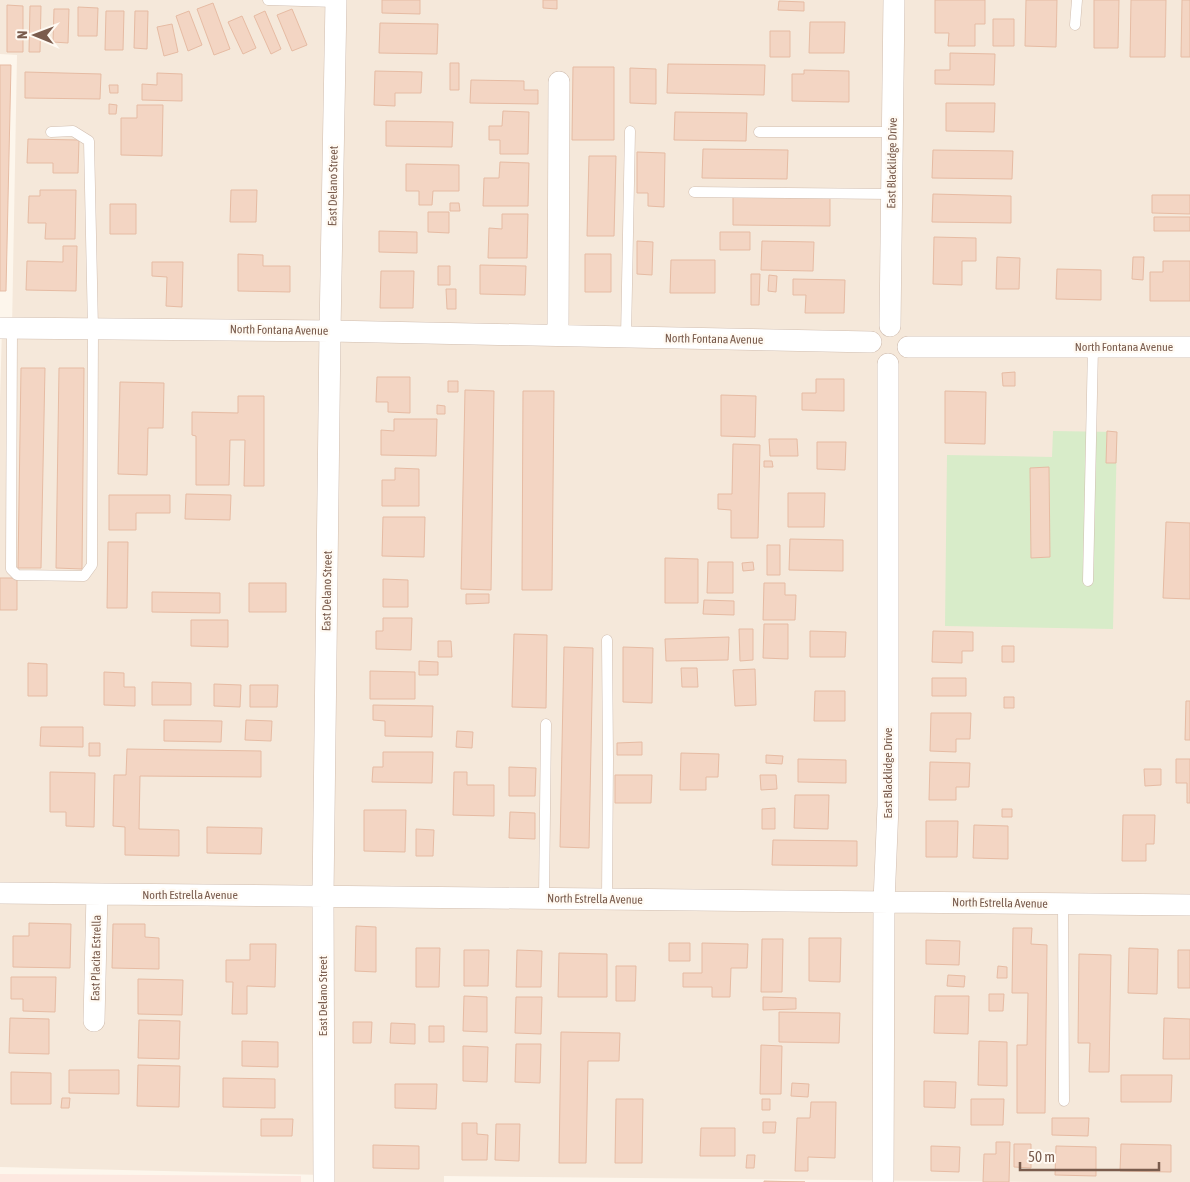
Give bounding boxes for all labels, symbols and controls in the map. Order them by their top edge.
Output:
north arrow [10,10,60,60]
text: N [14,31,30,39]
street label: East Blacklidge Drive [884,117,900,209]
street label: East Delano Street [325,145,341,226]
street label: North Fontana Avenue [230,322,328,338]
street label: North Fontana Avenue [665,331,763,347]
street label: North Fontana Avenue [1075,340,1173,354]
street label: East Delano Street [319,550,335,631]
street label: East Blacklidge Drive [881,727,895,819]
street label: North Estrella Avenue [142,888,238,902]
street label: North Estrella Avenue [547,891,643,907]
street label: North Estrella Avenue [952,895,1048,911]
street label: East Placita Estrella [88,915,104,1001]
street label: East Delano Street [316,955,330,1036]
scale bar [1020,1140,1159,1172]
text: 50 m [1028,1148,1055,1165]

